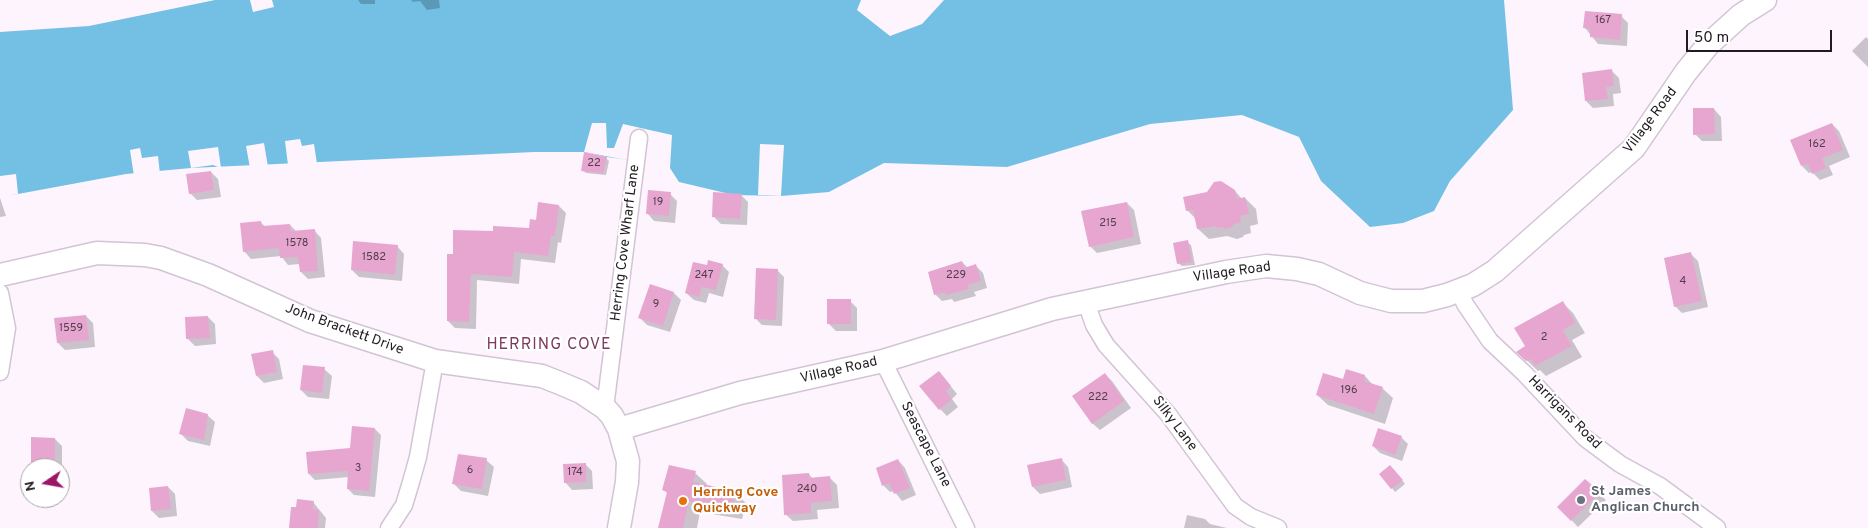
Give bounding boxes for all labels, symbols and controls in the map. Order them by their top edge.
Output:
house number: 167 [1595,14,1611,28]
scale bar [1688,20,1834,52]
text: 50 m [1694,29,1729,48]
street label: Village Road [1621,85,1681,157]
house number: 162 [1808,138,1826,152]
house number: 22 [587,157,601,171]
street label: Herring Cove Wharf Lane [608,164,644,322]
house number: 19 [653,196,663,210]
house number: 215 [1099,217,1117,231]
house number: 1578 [286,237,308,251]
house number: 1582 [362,251,386,265]
street label: Village Road [1192,259,1272,287]
house number: 247 [694,269,714,283]
house number: 229 [946,269,966,283]
house number: 4 [1680,275,1686,289]
house number: 9 [653,298,659,312]
street label: John Brackett Drive [282,301,406,359]
house number: 1559 [59,322,83,336]
house number: 2 [1541,331,1547,345]
district label: HERRING COVE [485,336,613,356]
street label: Village Road [799,354,879,388]
street label: Harrigans Road [1524,373,1604,453]
house number: 196 [1340,384,1358,398]
house number: 222 [1088,391,1108,405]
street label: Silky Lane [1148,393,1200,455]
street label: Seascape Lane [896,399,954,491]
north arrow [20,458,70,508]
house number: 3 [355,462,361,476]
house number: 6 [467,464,473,478]
house number: 174 [567,466,583,480]
text: N [21,479,40,493]
house number: 240 [797,483,817,497]
place label: St James Anglican Church [1591,484,1700,516]
place label: Herring Cove Quickway [693,485,778,518]
marker: St James Anglican Church [1575,494,1587,506]
marker: Herring Cove Quickway [677,495,689,507]

